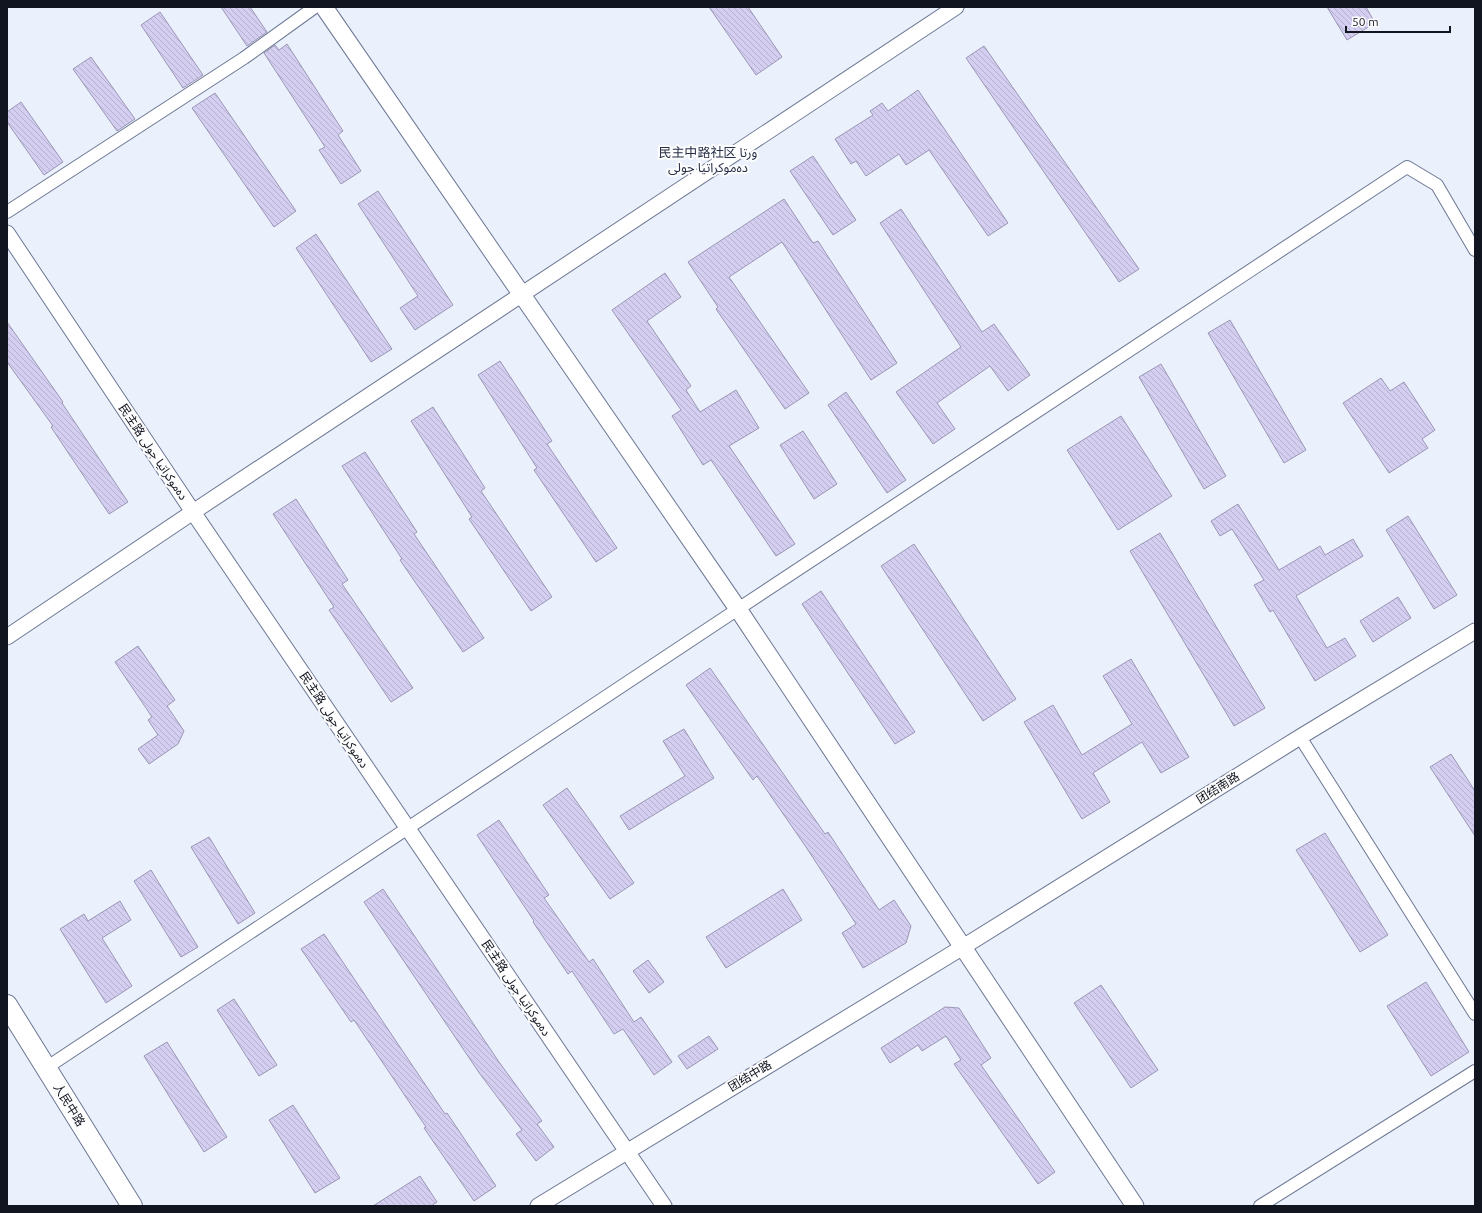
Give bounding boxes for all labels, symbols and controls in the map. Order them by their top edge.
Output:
scale bar [1346,8,1450,34]
text: 50 m [1352,15,1379,28]
district label: 民主中路社区 ورتا دەموكراتيا جولى [659,145,758,176]
street label: 民主路 دەموكراتيا جولى [116,401,190,503]
street label: 民主路 دەموكراتيا جولى [297,669,371,771]
street label: 团结南路 [1194,769,1242,806]
street label: 民主路 دەموكراتيا جولى [479,937,553,1039]
street label: 团结中路 [726,1058,774,1094]
street label: 人民中路 [51,1081,88,1129]

